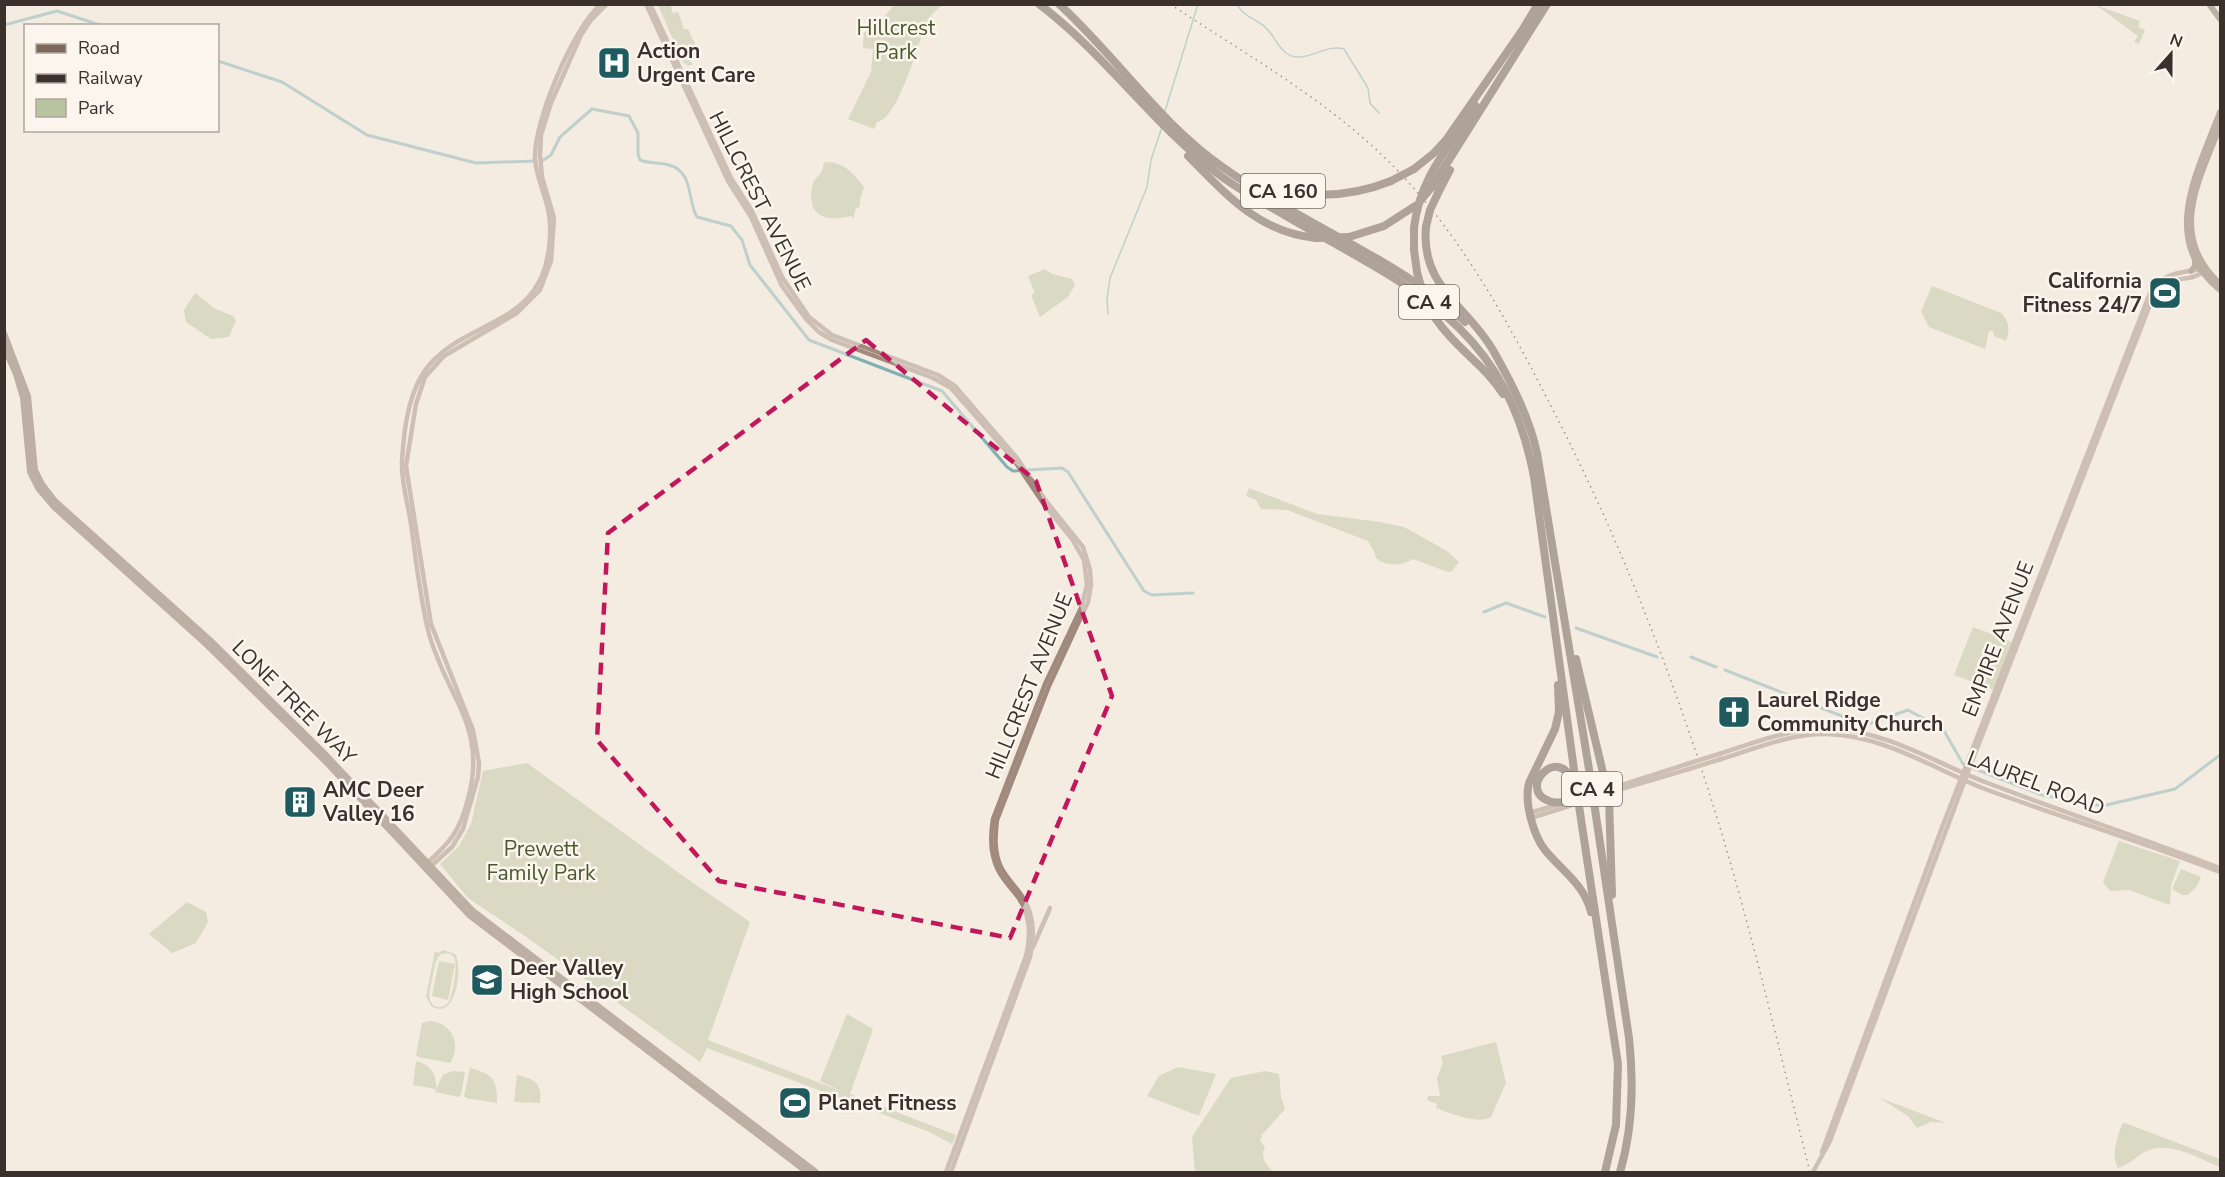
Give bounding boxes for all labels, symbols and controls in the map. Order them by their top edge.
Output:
park label: Hillcrest Park [857,14,936,66]
legend [24,24,219,132]
north arrow [2141,24,2201,84]
text: N [2166,29,2186,53]
text: Road [78,36,120,60]
place label: Action Urgent Care [637,37,755,89]
hospital icon: Action Urgent Care [596,45,632,81]
text: Railway [78,66,143,90]
text: Park [78,96,115,120]
street label: HILLCREST AVENUE [703,106,817,296]
road number: CA 160 [1241,174,1325,208]
place label: California Fitness 24/7 [2023,267,2142,319]
sports icon: California Fitness 24/7 [2147,275,2183,311]
road number: CA 4 [1399,285,1459,319]
street label: EMPIRE AVENUE [1955,557,2041,721]
street label: HILLCREST AVENUE [979,589,1079,783]
street label: LONE TREE WAY [226,634,363,771]
place label: Laurel Ridge Community Church [1757,686,1943,738]
church icon: Laurel Ridge Community Church [1716,694,1752,730]
street label: LAUREL ROAD [1963,744,2109,822]
road number: CA 4 [1562,772,1622,806]
place label: AMC Deer Valley 16 [322,776,425,828]
building icon: AMC Deer Valley 16 [282,784,318,820]
park label: Prewett Family Park [486,835,596,887]
place label: Deer Valley High School [510,954,629,1006]
school or university icon: Deer Valley High School [469,962,505,998]
sports icon: Planet Fitness [777,1085,813,1121]
place label: Planet Fitness [818,1089,957,1117]

